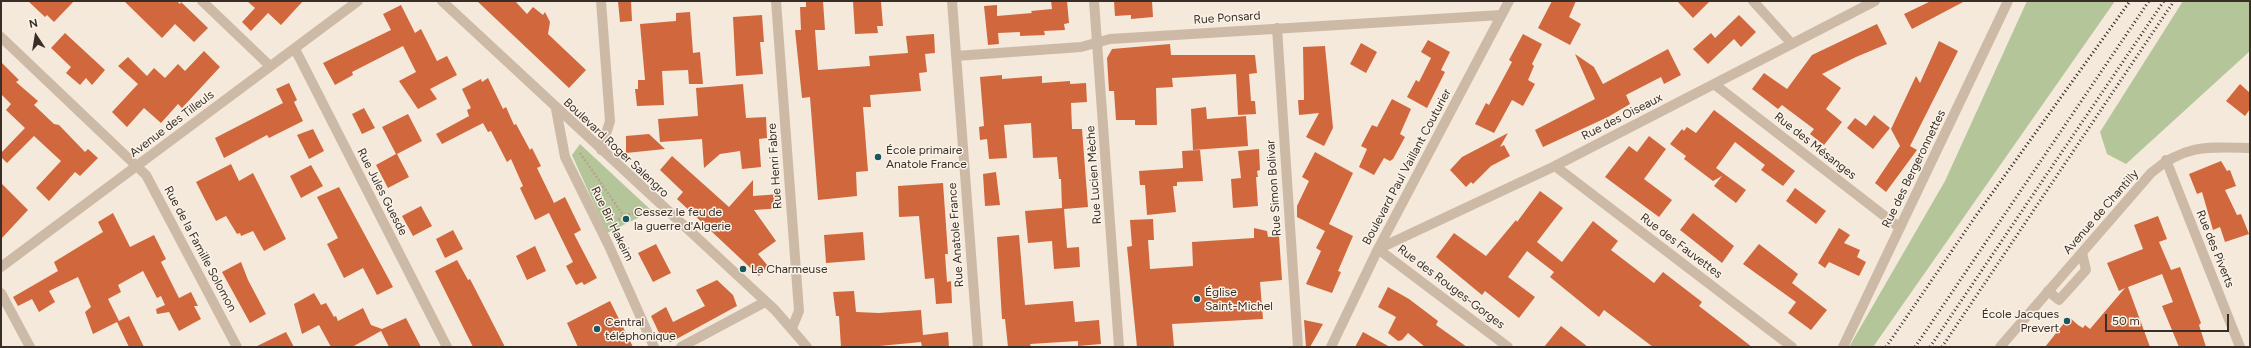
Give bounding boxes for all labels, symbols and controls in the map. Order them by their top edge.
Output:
street label: Rue Ponsard [1193,8,1261,28]
north arrow [16,16,56,56]
text: N [28,17,39,31]
street label: Boulevard Paul Vaillant Couturier [1360,86,1454,248]
street label: Avenue des Tilleuls [127,88,217,160]
street label: Rue des Oiseaux [1579,90,1665,144]
street label: Boulevard Roger Salengro [560,95,672,201]
street label: Rue des Bergeronnettes [1879,108,1949,230]
street label: Rue des Mésanges [1771,109,1859,183]
street label: Rue Henri Fabre [765,123,785,209]
street label: Rue Lucien Mèche [1083,125,1105,225]
street label: Rue Simon Bolivar [1263,139,1285,237]
place label: École primaire Anatole France [886,143,967,171]
street label: Rue Jules Guesde [354,146,410,238]
marker: École primaire Anatole France [873,152,883,162]
street label: Avenue de Chantilly [2060,167,2142,257]
street label: Rue Anatole France [945,182,967,288]
street label: Rue de la Famille Solomon [161,184,239,314]
street label: Rue Bir Hakeim [588,184,636,264]
place label: Cessez le feu de la guerre d'Algerie [634,205,731,233]
street label: Rue des Piverts [2193,208,2237,290]
street label: Rue des Fauvettes [1637,210,1725,282]
marker: Cessez le feu de la guerre d'Algerie [621,214,631,224]
street label: Rue des Rouges-Gorges [1395,242,1507,332]
place label: La Charmeuse [751,262,827,276]
marker: La Charmeuse [738,264,748,274]
place label: Église Saint-Michel [1205,285,1273,313]
marker: Église Saint-Michel [1192,294,1202,304]
scale bar [2107,306,2231,332]
place label: École Jacques Prevert [1982,307,2059,335]
text: 50 m [2112,314,2140,328]
place label: Central téléphonique [605,315,676,343]
marker: École Jacques Prevert [2062,316,2072,326]
marker: Central téléphonique [592,324,602,334]

